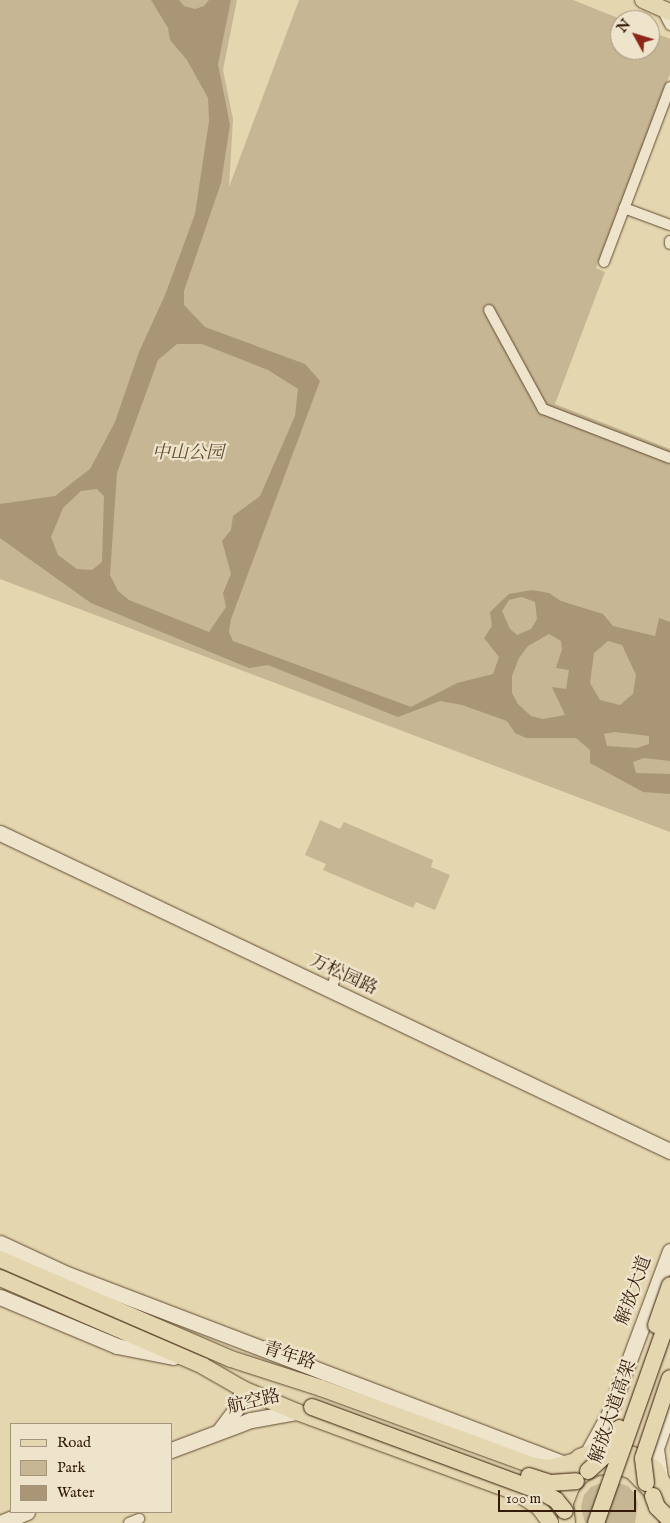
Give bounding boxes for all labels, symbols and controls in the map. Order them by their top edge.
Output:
north arrow [610,10,660,60]
text: N [613,16,635,37]
park label: 中山公园 [152,443,224,465]
street label: 万松园路 [306,951,380,1001]
street label: 解放大道 [613,1253,657,1329]
street label: 青年路 [260,1338,318,1376]
street label: 解放大道高架 [586,1357,642,1467]
street label: 航空路 [225,1386,283,1420]
legend [10,1423,172,1513]
text: Road [57,1433,91,1452]
text: Park [57,1458,86,1477]
scale bar [500,1480,638,1512]
text: Water [57,1483,94,1502]
text: 100 m [506,1489,541,1508]

